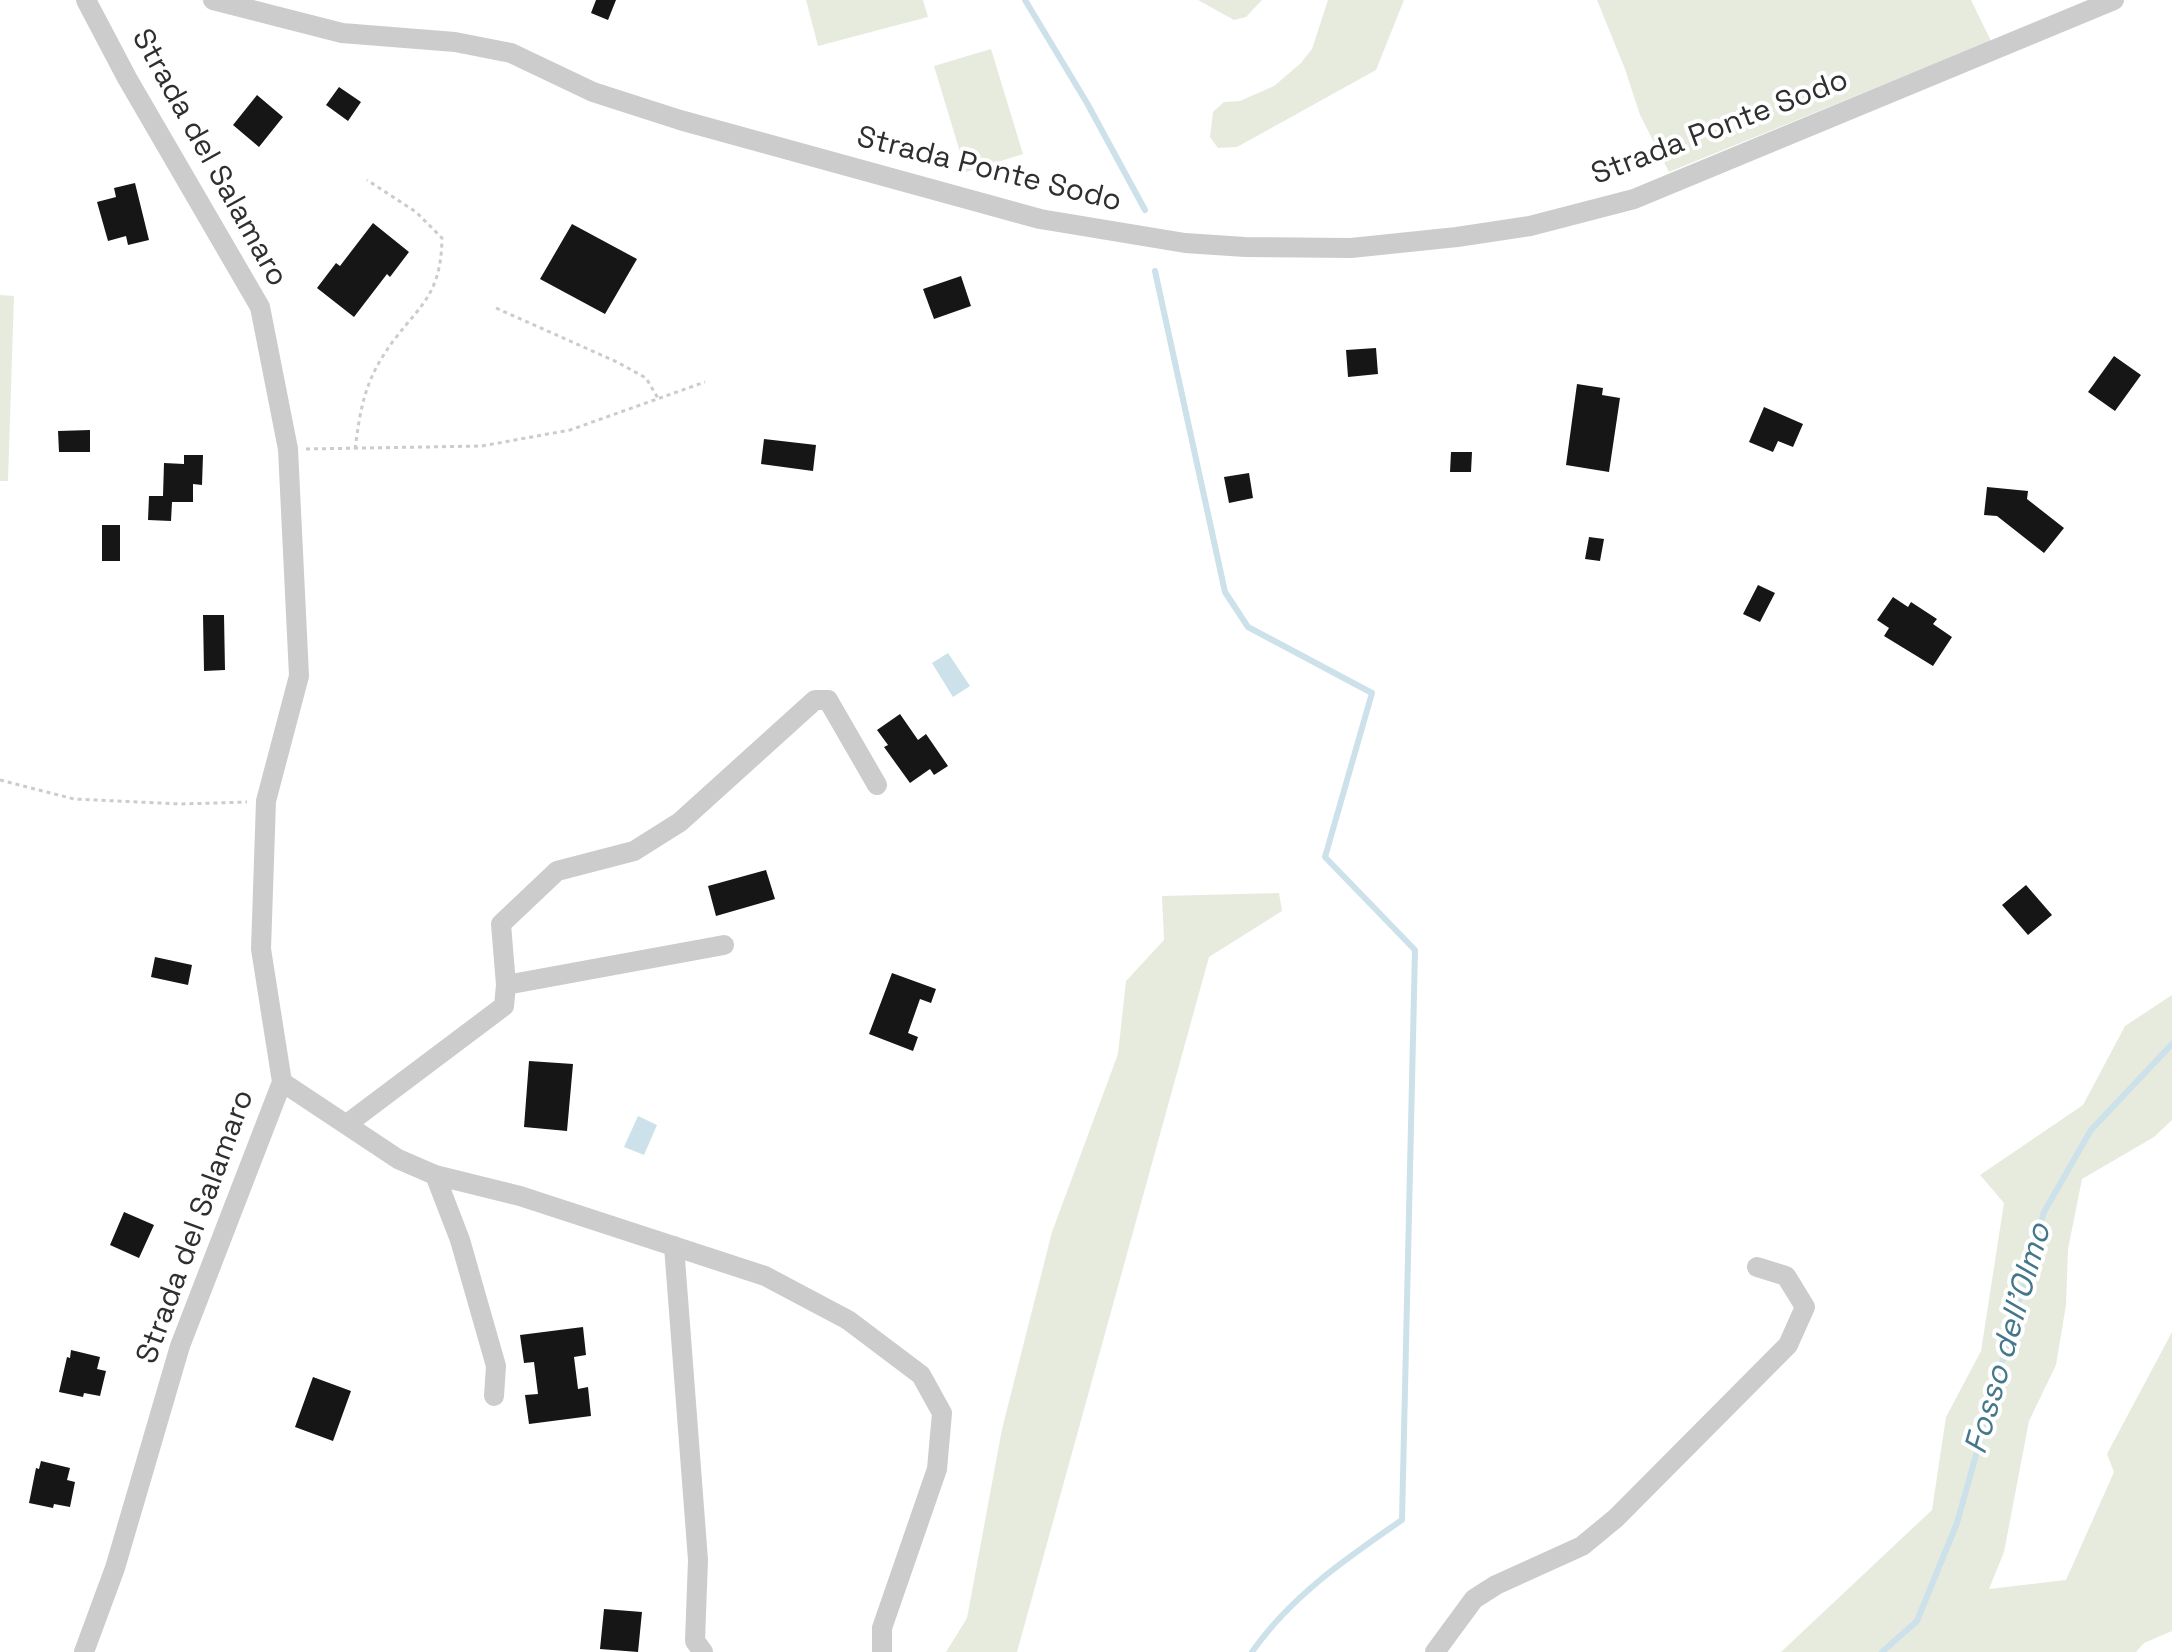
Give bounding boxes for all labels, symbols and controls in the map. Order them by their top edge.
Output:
street label: Strada del Salamaro [123,23,295,293]
street label: Strada Ponte Sodo [1587,63,1853,193]
street label: Strada Ponte Sodo [853,120,1125,220]
street label: Strada del Salamaro [130,1085,262,1369]
water label: Fosso dell'Olmo [1958,1219,2060,1459]

